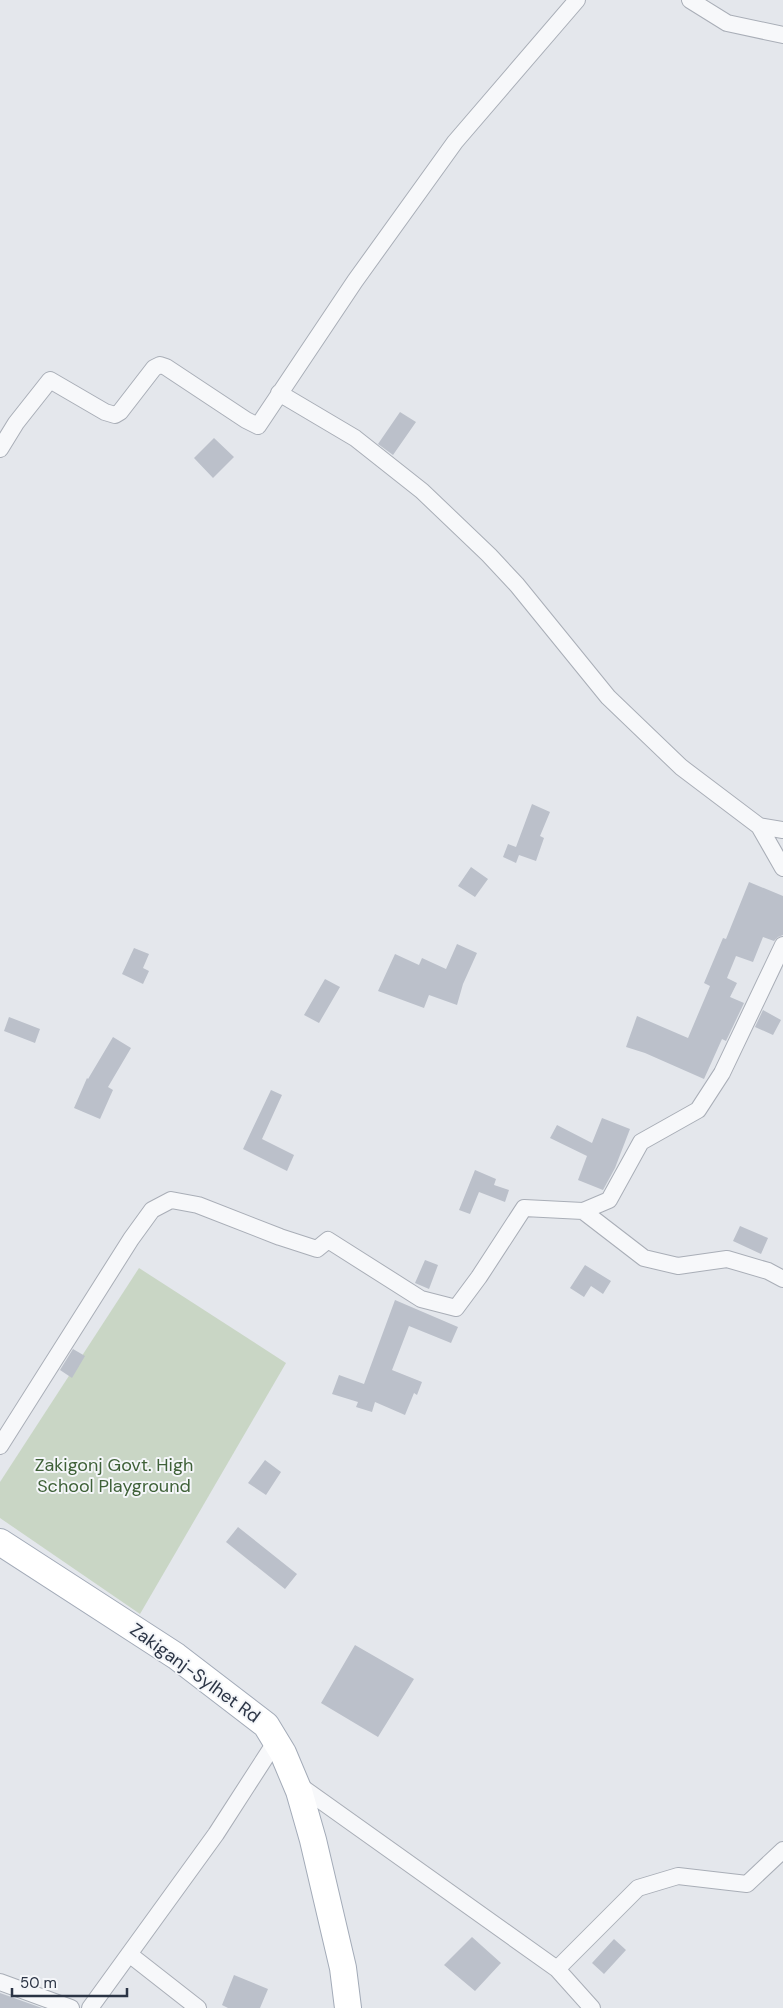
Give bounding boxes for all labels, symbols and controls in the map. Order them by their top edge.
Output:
park label: Zakigonj Govt. High School Playground [35,1453,193,1498]
street label: Zakiganj-Sylhet Rd [125,1618,265,1728]
scale bar [12,1966,128,1998]
text: 50 m [20,1973,57,1993]

